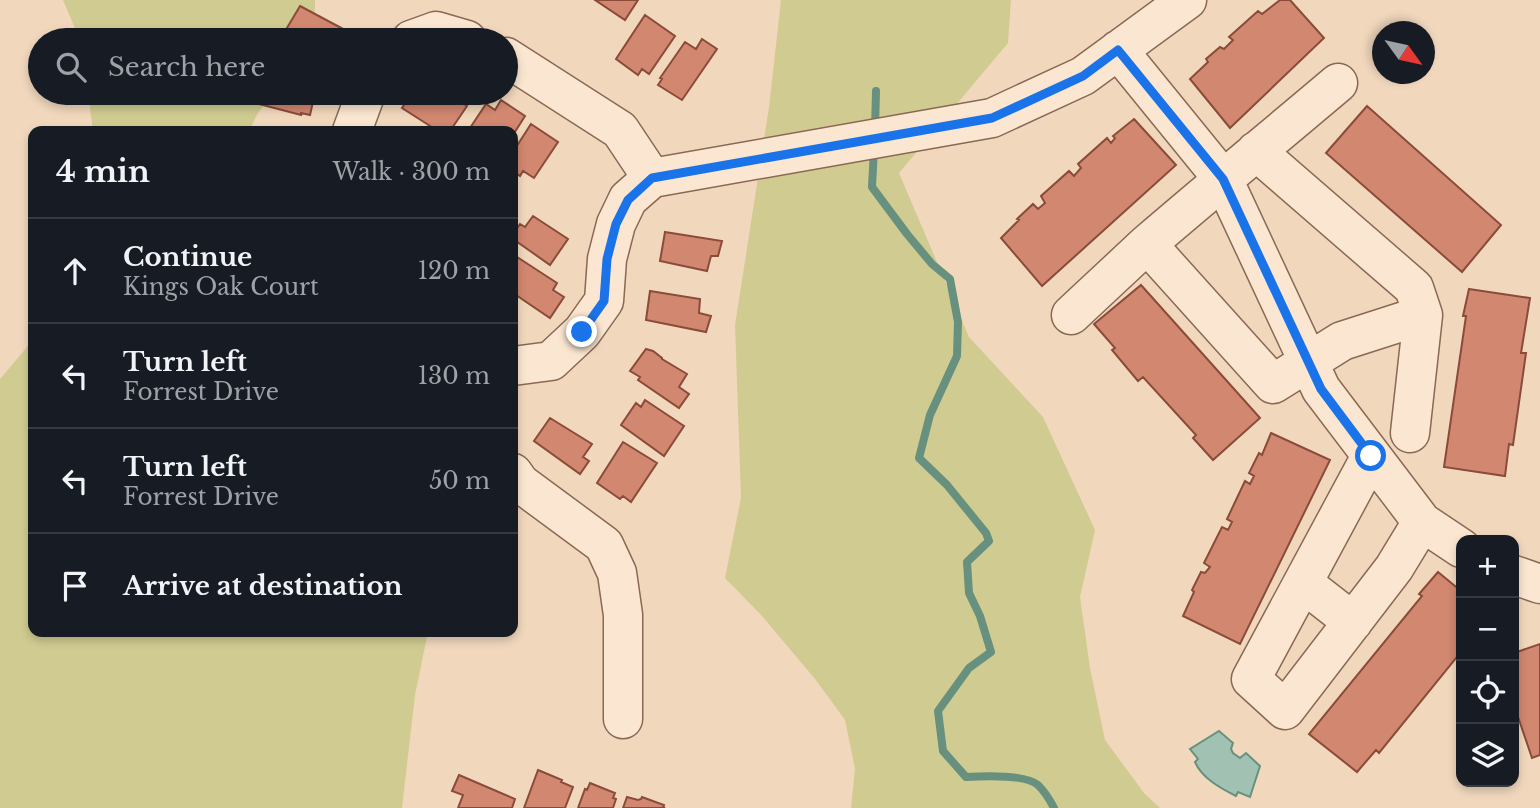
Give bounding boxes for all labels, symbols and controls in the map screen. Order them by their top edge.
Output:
north arrow [1372,21,1435,84]
search box [28,28,518,105]
icon: search [52,48,90,86]
text: Search here [108,51,265,83]
text: 4 min [56,153,150,190]
text: Walk · 300 m [333,158,490,186]
text: Continue [123,241,252,273]
icon: ahead [56,252,94,290]
text: 120 m [418,257,490,285]
text: Kings Oak Court [123,273,319,301]
route end [566,316,597,347]
text: Turn left [123,346,247,378]
icon: left [56,357,94,395]
text: 130 m [418,362,490,390]
text: Forrest Drive [123,378,279,406]
route start [1355,440,1386,471]
text: Turn left [123,451,247,483]
icon: left [56,462,94,500]
text: 50 m [429,467,490,495]
text: Forrest Drive [123,483,279,511]
map controls [1456,535,1519,787]
button: + [1456,535,1519,598]
icon: arrive [56,567,94,605]
text: Arrive at destination [123,570,403,602]
button: − [1456,598,1519,661]
button: locate [1456,661,1519,724]
button: layers [1456,724,1519,787]

